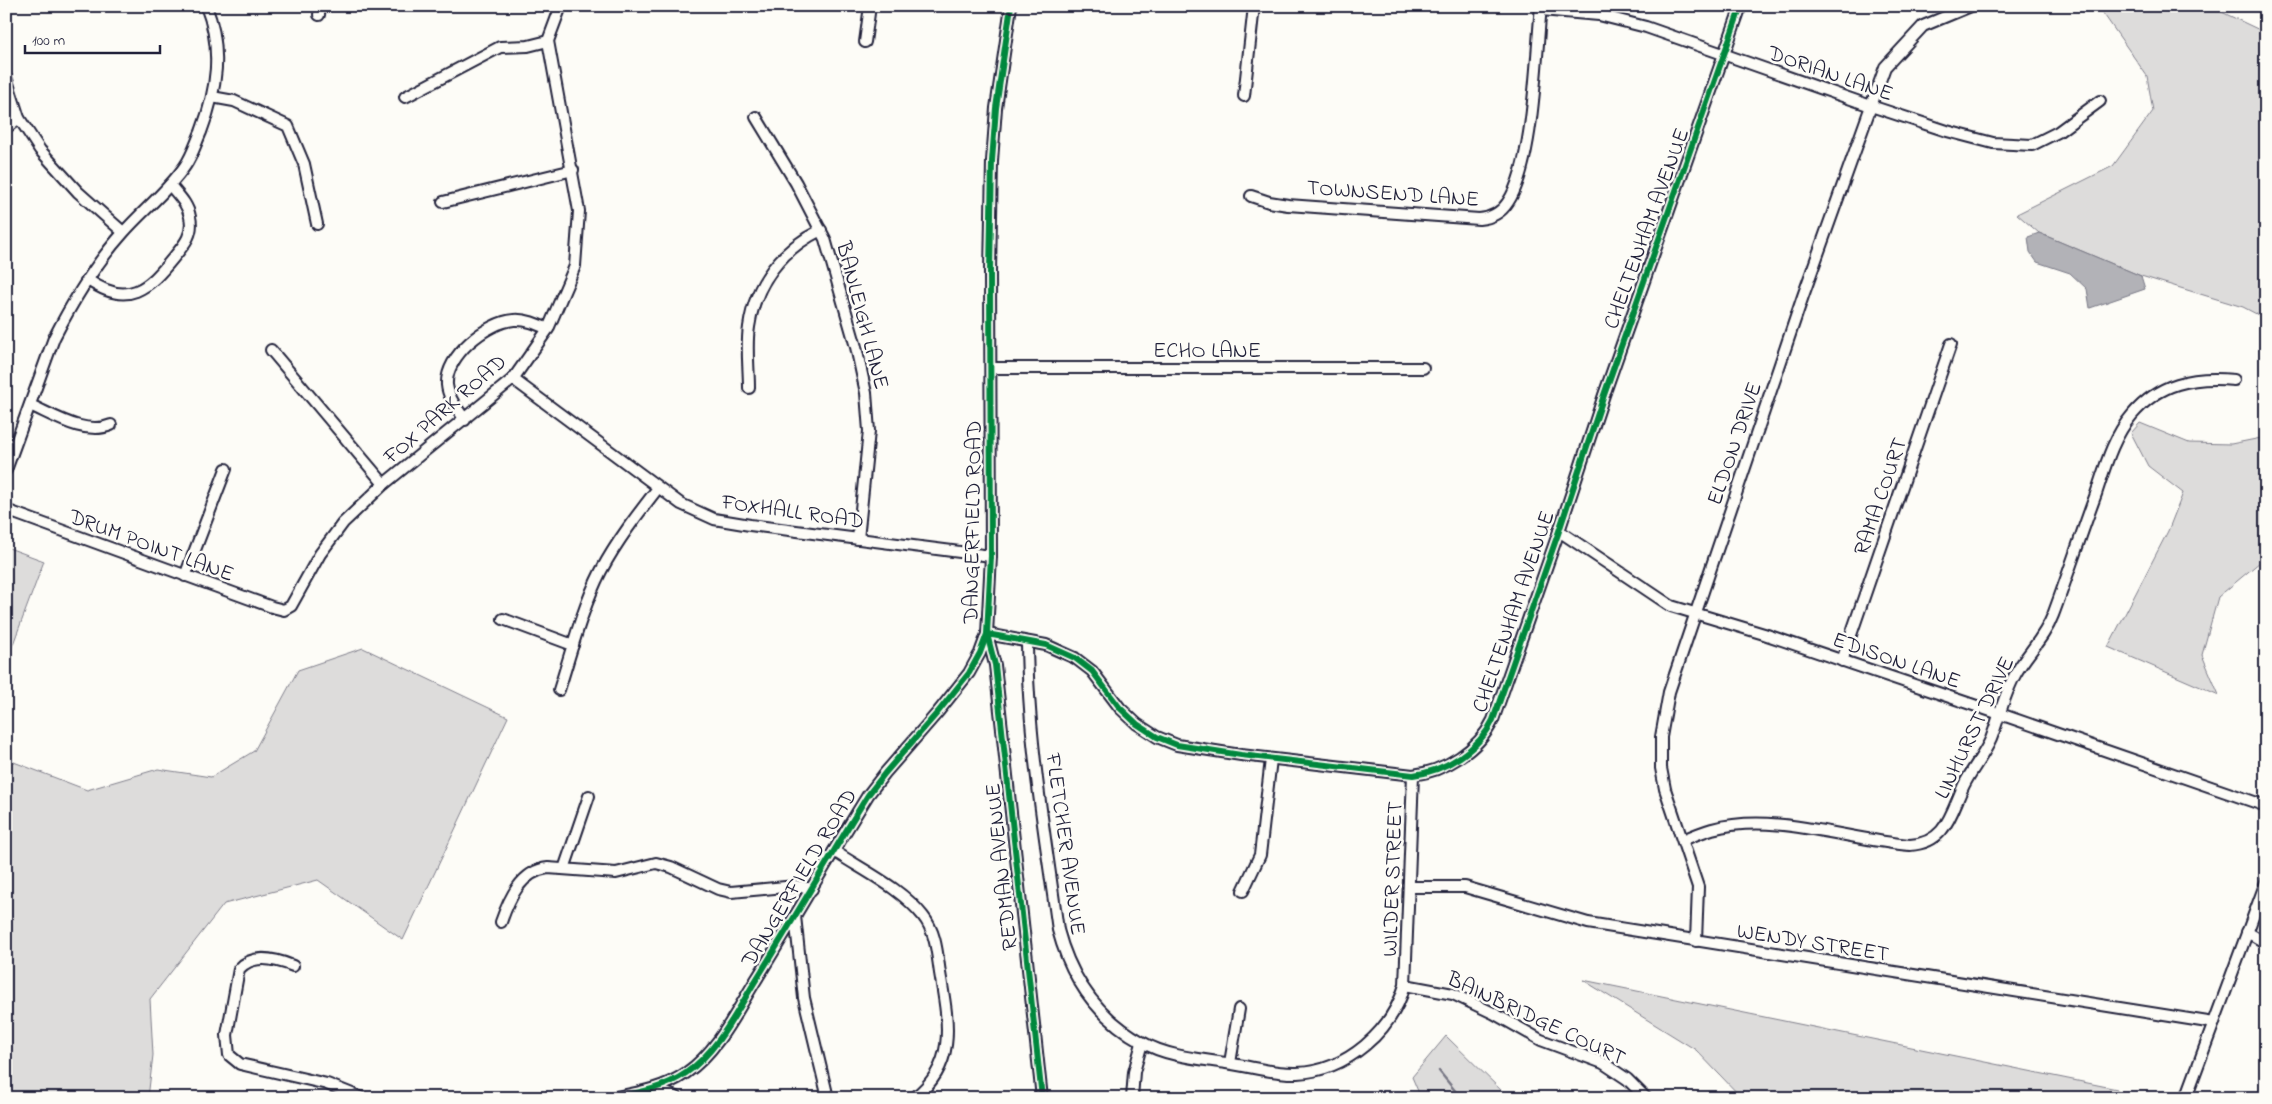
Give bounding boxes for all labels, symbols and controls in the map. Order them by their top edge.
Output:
scale bar [25,22,160,54]
text: 100 m [32,30,65,52]
street label: DORIAN LANE [1762,38,1897,111]
street label: CHELTENHAM AVENUE [1597,124,1699,334]
street label: TOWNSEND LANE [1305,173,1480,217]
street label: BANLEIGH LANE [826,237,896,393]
street label: ECHO LANE [1153,336,1261,368]
street label: FOX PARK ROAD [377,348,515,474]
street label: ELDON DRIVE [1700,378,1772,510]
street label: DANGERFIELD ROAD [956,420,992,625]
street label: RAMA COURT [1847,433,1917,560]
street label: FOXHALL ROAD [718,487,866,539]
street label: DRUM POINT LANE [63,502,238,592]
street label: CHELTENHAM AVENUE [1465,507,1564,717]
street label: EDISON LANE [1828,625,1964,699]
street label: LINHURST DRIVE [1927,652,2024,805]
street label: FLETCHER AVENUE [1035,750,1093,938]
street label: REDMAN AVENUE [978,781,1028,952]
street label: DANGERFIELD ROAD [734,783,867,975]
street label: WILDER STREET [1375,800,1413,957]
street label: WENDY STREET [1734,916,1891,972]
street label: BAINBRIDGE COURT [1440,964,1631,1075]

